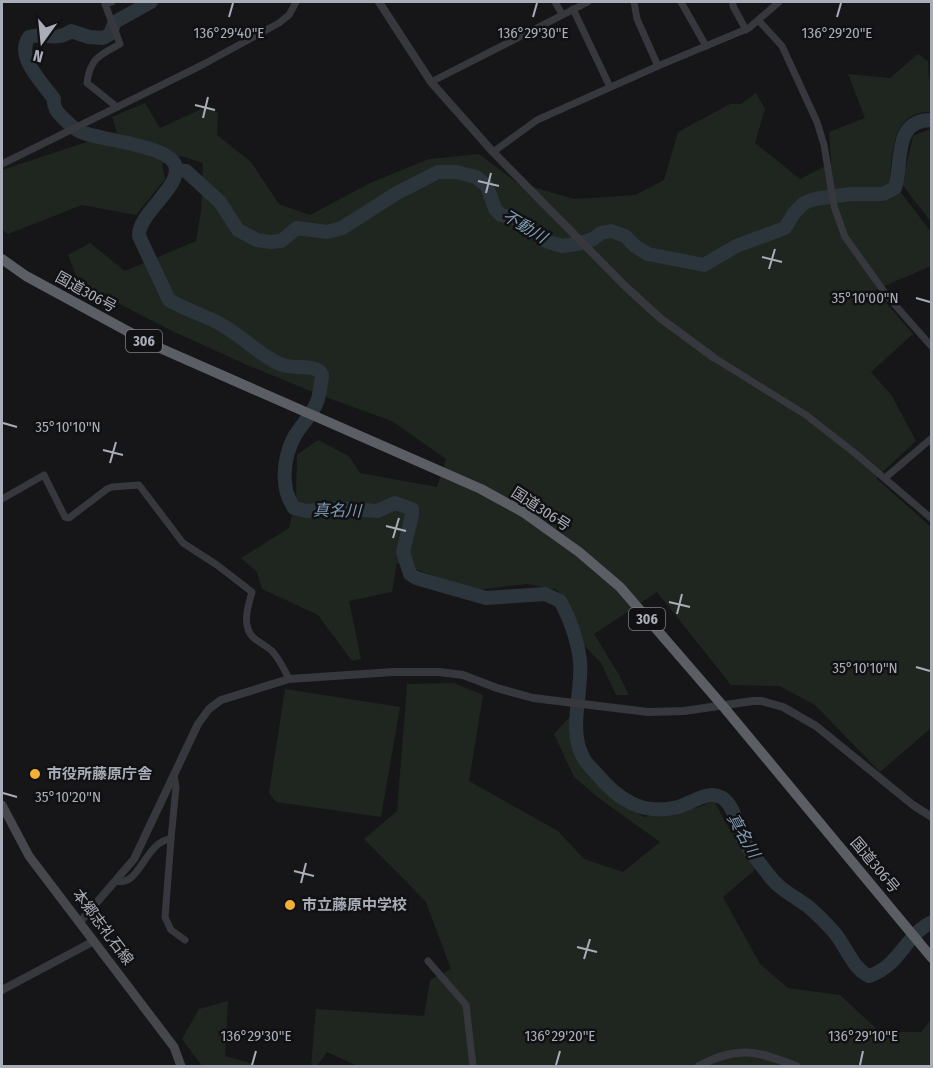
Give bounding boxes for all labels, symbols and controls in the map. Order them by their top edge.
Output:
north arrow [12,12,72,72]
text: 136°29'40"E [194,24,264,42]
text: 136°29'30"E [498,24,568,42]
text: 136°29'20"E [802,24,872,42]
text: N [31,46,45,66]
water label: 不動川 [499,206,552,248]
street label: 国道306号 [52,268,120,316]
text: 35°10'00"N [831,289,899,307]
road number: 306 [126,330,162,352]
text: 35°10'10"N [35,418,101,436]
street label: 国道306号 [508,483,574,535]
water label: 真名川 [313,501,363,520]
road number: 306 [629,608,665,630]
text: 35°10'10"N [832,659,898,677]
place label: 市役所藤原庁舎 [47,765,153,783]
marker: 市役所藤原庁舎 [28,767,42,781]
text: 35°10'20"N [35,788,101,806]
water label: 真名川 [723,810,765,863]
street label: 国道306号 [847,834,903,896]
street label: 本郷志礼石線 [69,886,137,968]
place label: 市立藤原中学校 [302,896,407,914]
marker: 市立藤原中学校 [283,898,297,912]
text: 136°29'30"E [221,1027,291,1045]
text: 136°29'20"E [525,1027,595,1045]
text: 136°29'10"E [828,1027,898,1045]

